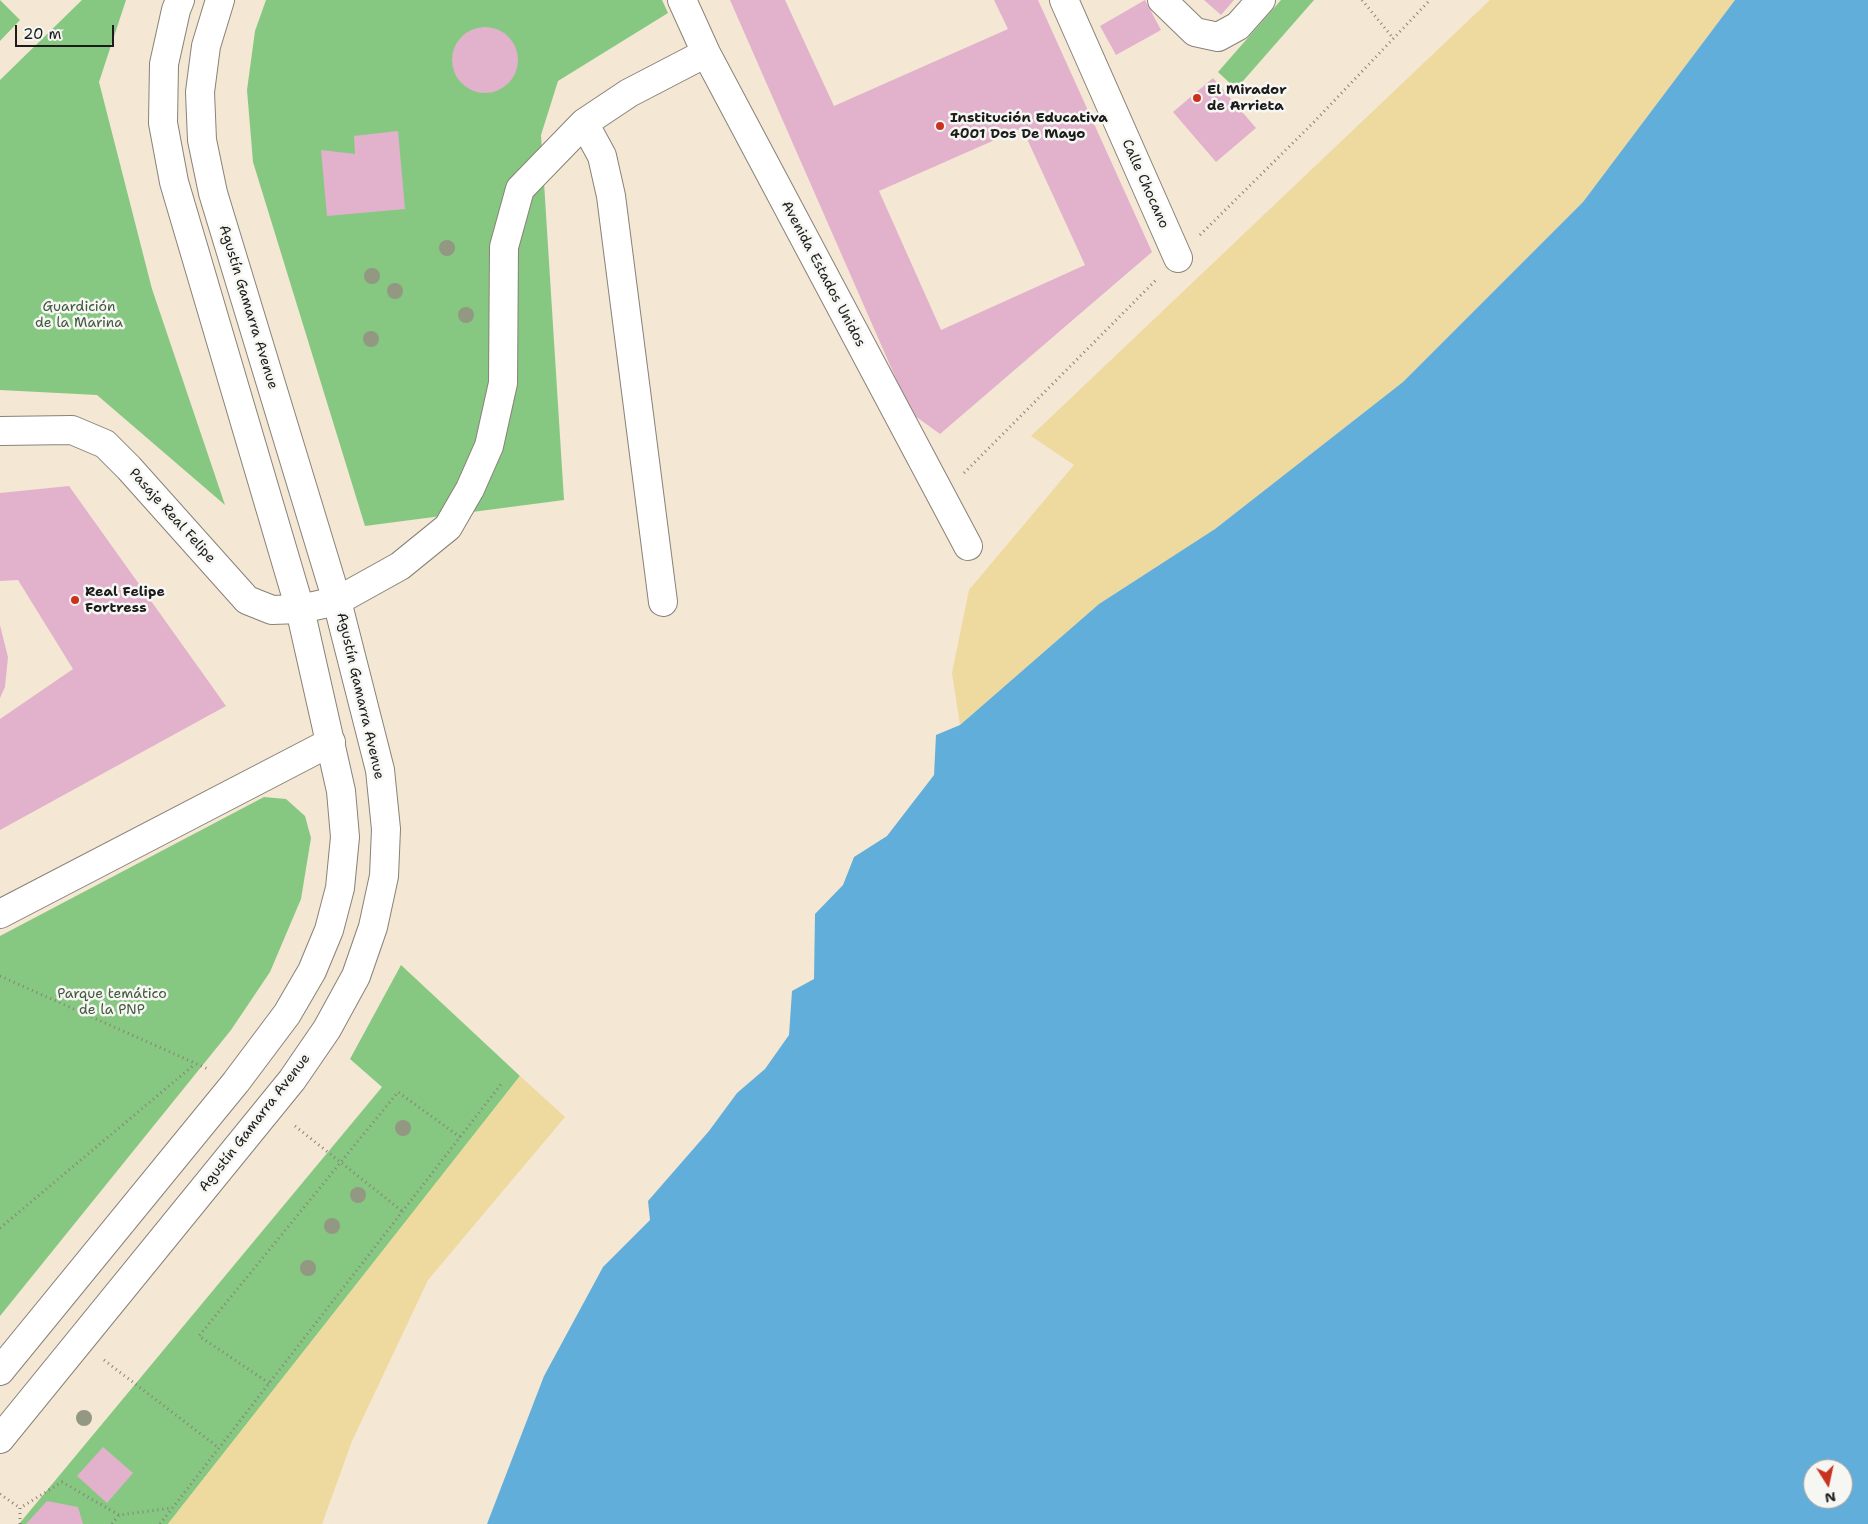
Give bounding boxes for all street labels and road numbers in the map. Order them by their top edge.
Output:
street label: Calle Chocano [1118,137,1172,231]
street label: Avenida Estados Unidos [777,198,869,350]
street label: Agustín Gamarra Avenue [215,223,281,391]
street label: Pasaje Real Felipe [125,465,219,567]
street label: Agustín Gamarra Avenue [333,611,387,781]
street label: Agustín Gamarra Avenue [196,1051,314,1195]

